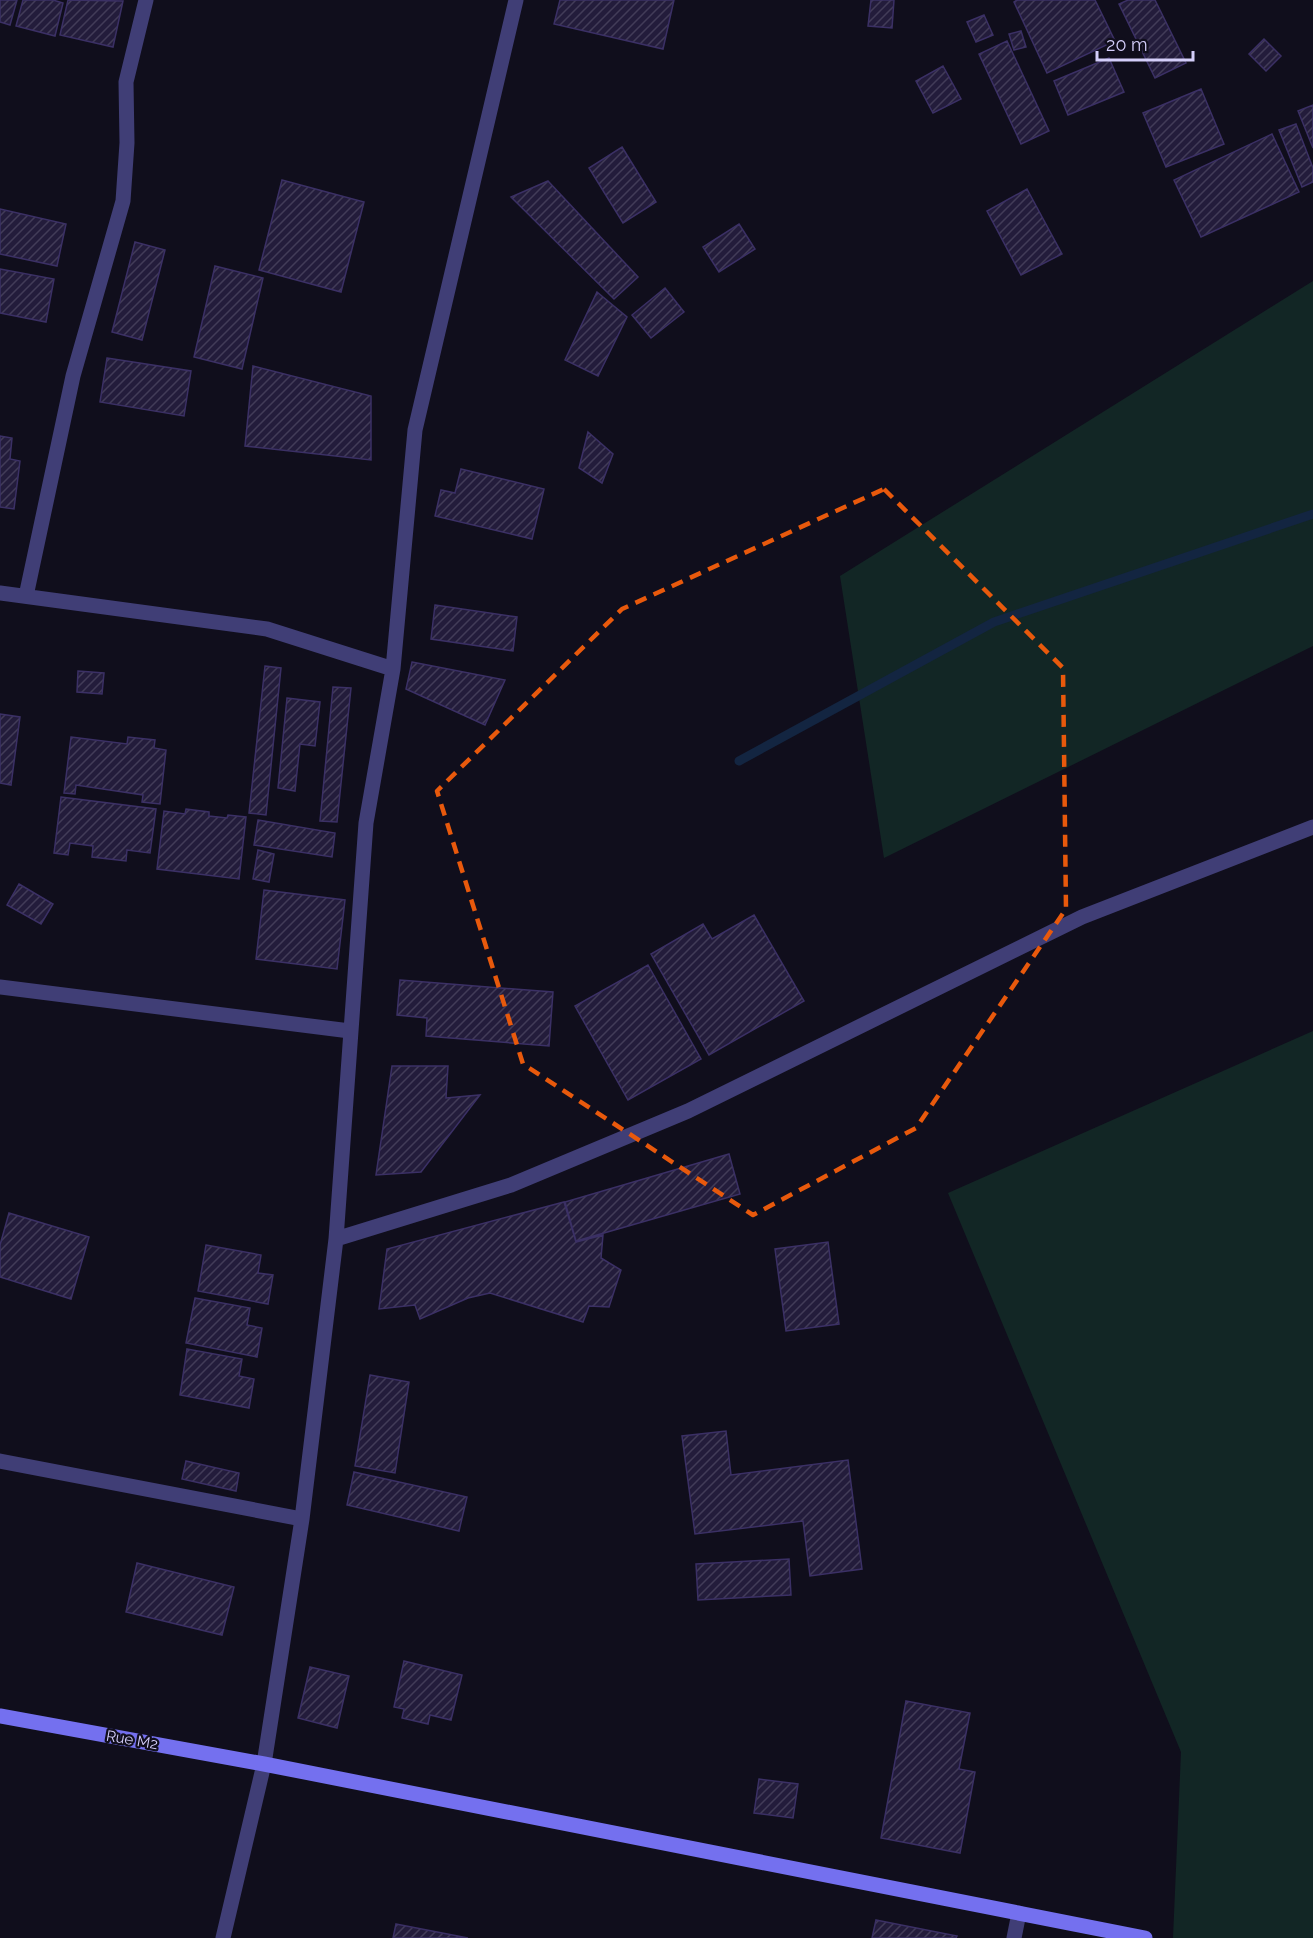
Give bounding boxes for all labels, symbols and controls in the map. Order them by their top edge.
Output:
scale bar [1097,24,1193,62]
text: 20 m [1106,34,1148,55]
street label: Rue M2 [105,1727,159,1753]

